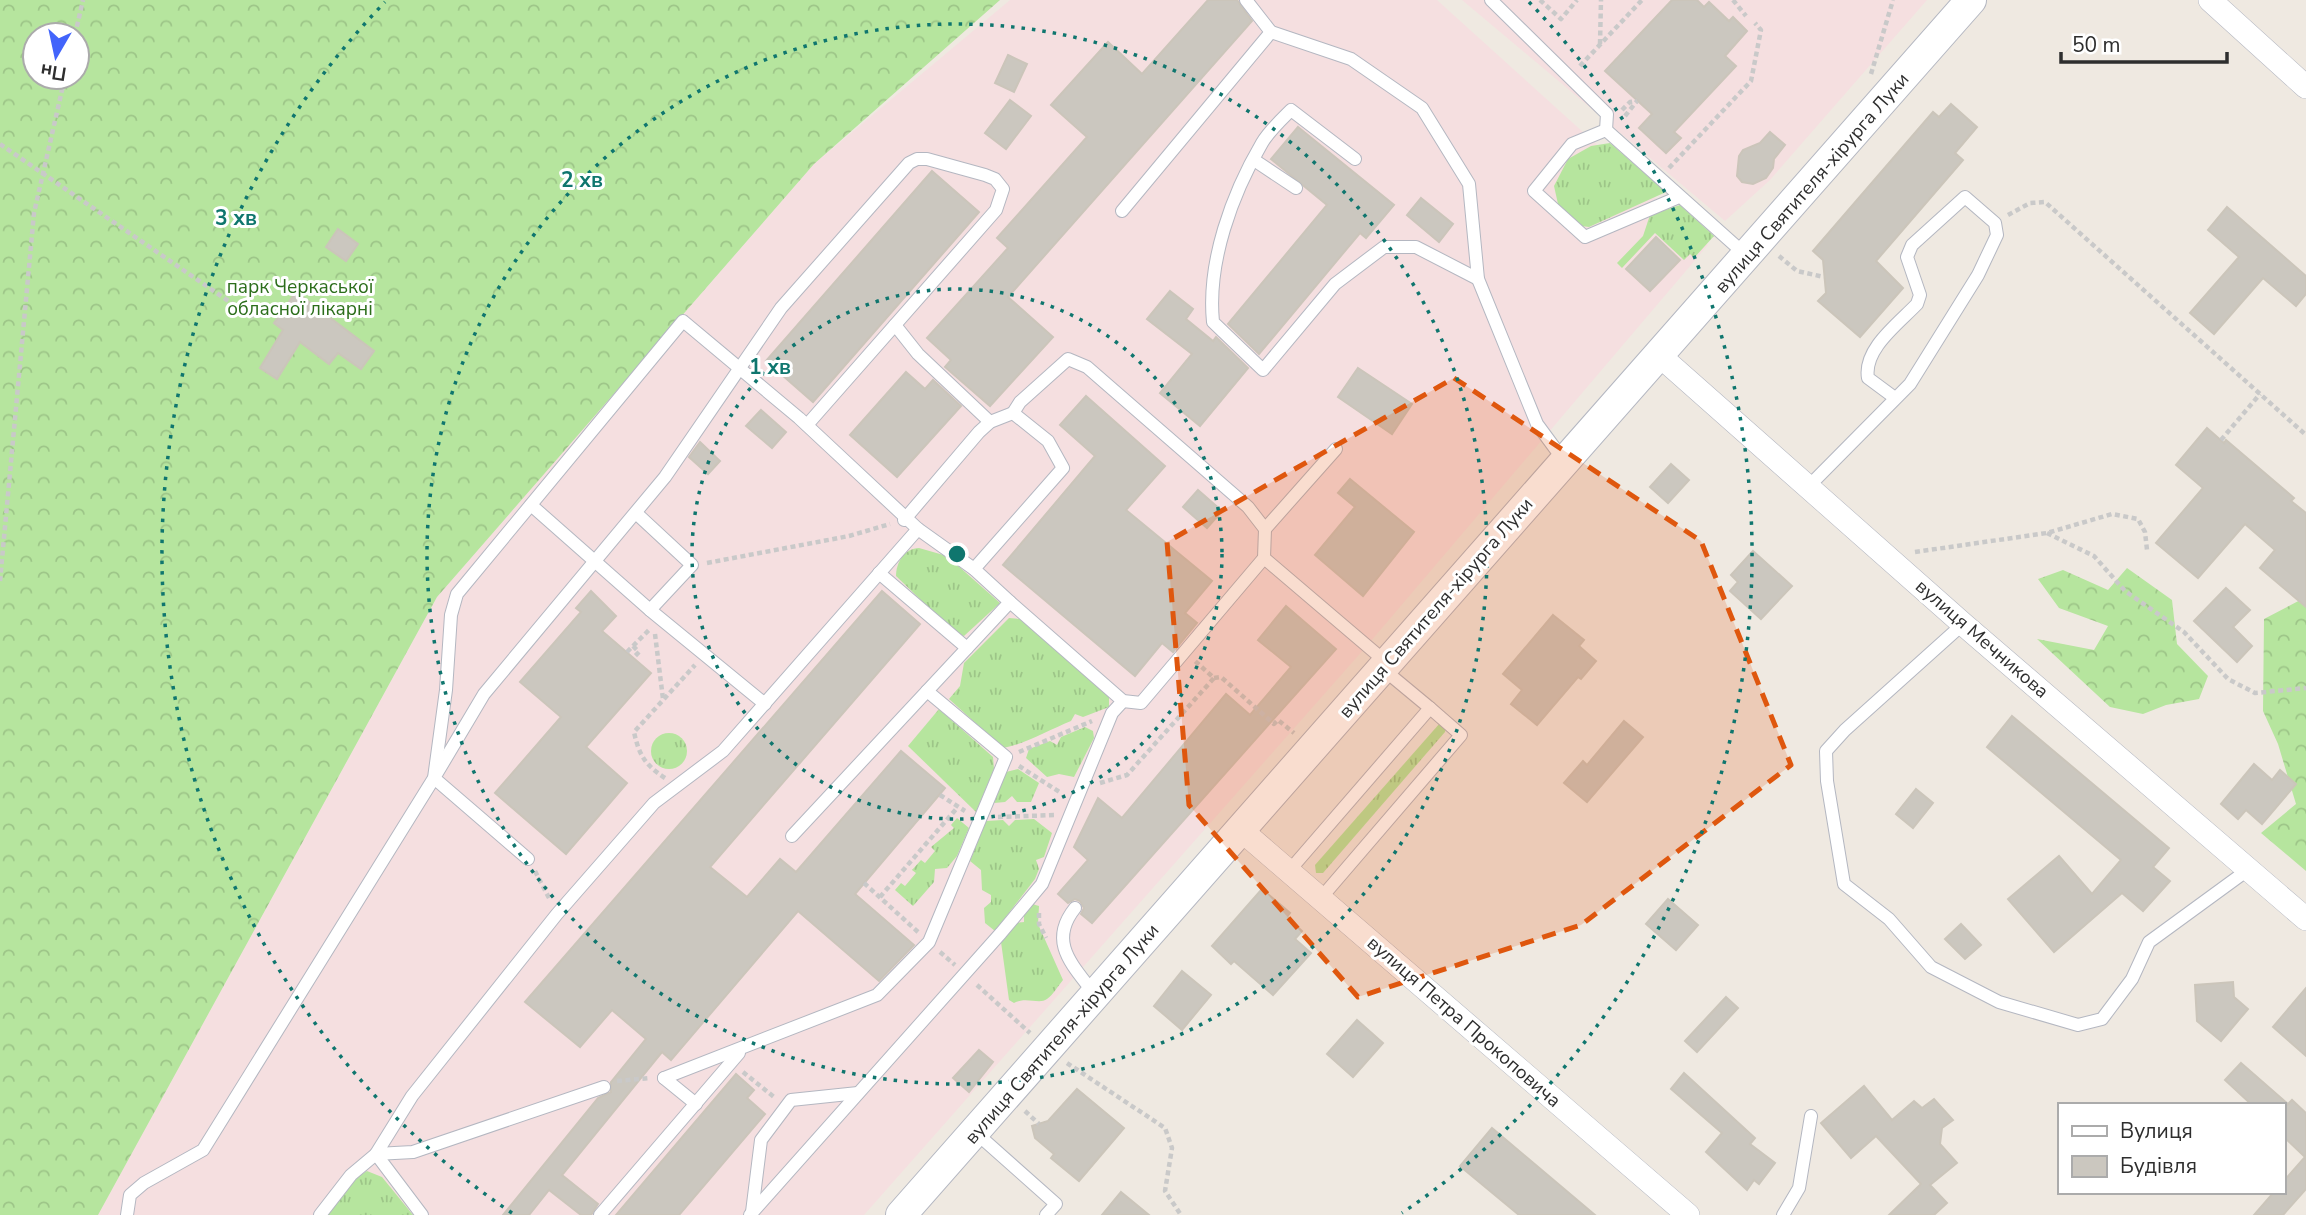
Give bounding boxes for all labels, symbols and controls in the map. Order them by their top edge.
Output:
north arrow [21,21,91,91]
scale bar [2061,21,2227,65]
text: 50 m [2072,31,2121,59]
text: Пн [39,57,68,87]
street label: вулиця Святителя-хірурга Луки [1709,67,1915,299]
text: 2 хв [561,166,603,194]
text: 3 хв [215,204,257,232]
park label: парк Черкаської обласної лікарні [227,274,374,322]
text: 1 хв [749,353,791,381]
street label: вулиця Святителя-хірурга Луки [1333,492,1539,724]
centre of rings [945,542,969,566]
street label: вулиця Мечникова [1910,574,2054,704]
street label: вулиця Святителя-хірурга Луки [959,918,1165,1150]
street label: вулиця Петра Прокоповича [1362,931,1566,1113]
legend [2058,1103,2285,1194]
text: Вулиця [2120,1117,2193,1145]
text: Будівля [2120,1152,2197,1180]

